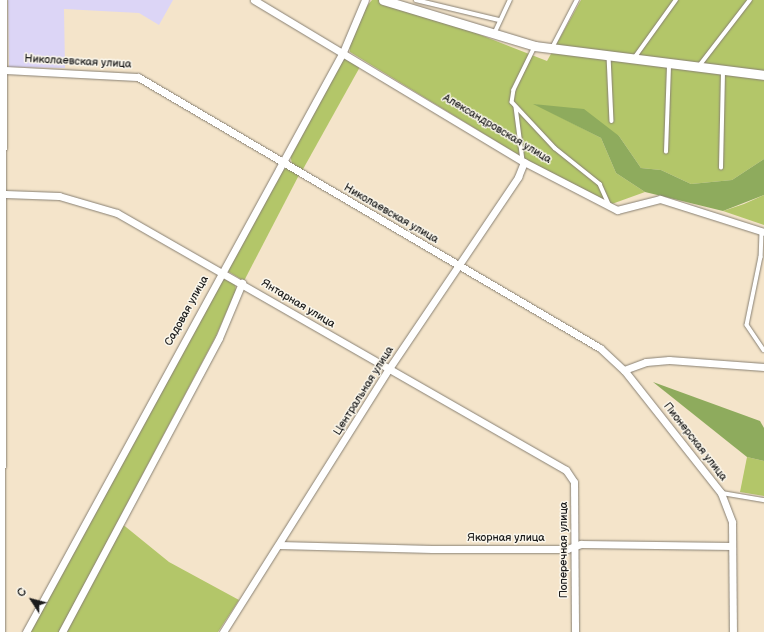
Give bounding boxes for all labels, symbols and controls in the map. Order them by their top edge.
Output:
street label: Николаевская улица [24,53,132,71]
street label: Александровская улица [440,91,554,167]
street label: Николаевская улица [341,181,441,247]
street label: Садовая улица [162,274,212,348]
street label: Янтарная улица [259,277,337,331]
street label: Центральная улица [331,344,397,438]
street label: Пионерская улица [660,400,730,484]
street label: Поперечная улица [557,502,571,598]
street label: Якорная улица [467,531,545,545]
north arrow [12,580,52,620]
text: С [14,586,29,600]

